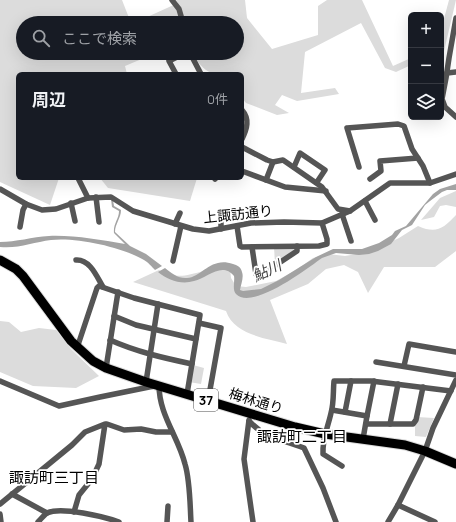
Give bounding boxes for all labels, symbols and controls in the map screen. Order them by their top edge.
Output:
map controls [408,12,444,120]
button: + [408,12,444,48]
search box [16,16,244,60]
icon: search [30,27,52,49]
text: ここで検索 [62,28,137,49]
button: − [408,48,444,84]
button: layers [408,84,444,120]
text: 周辺 [32,88,66,111]
text: 0件 [207,90,228,108]
street label: 上諏訪通り [202,200,274,227]
water label: 鮎川 [249,254,287,286]
street label: 梅林通り [227,383,286,418]
road number: 37 [194,389,218,411]
district label: 諏訪町二丁目 [257,426,347,447]
district label: 諏訪町三丁目 [9,467,99,488]

